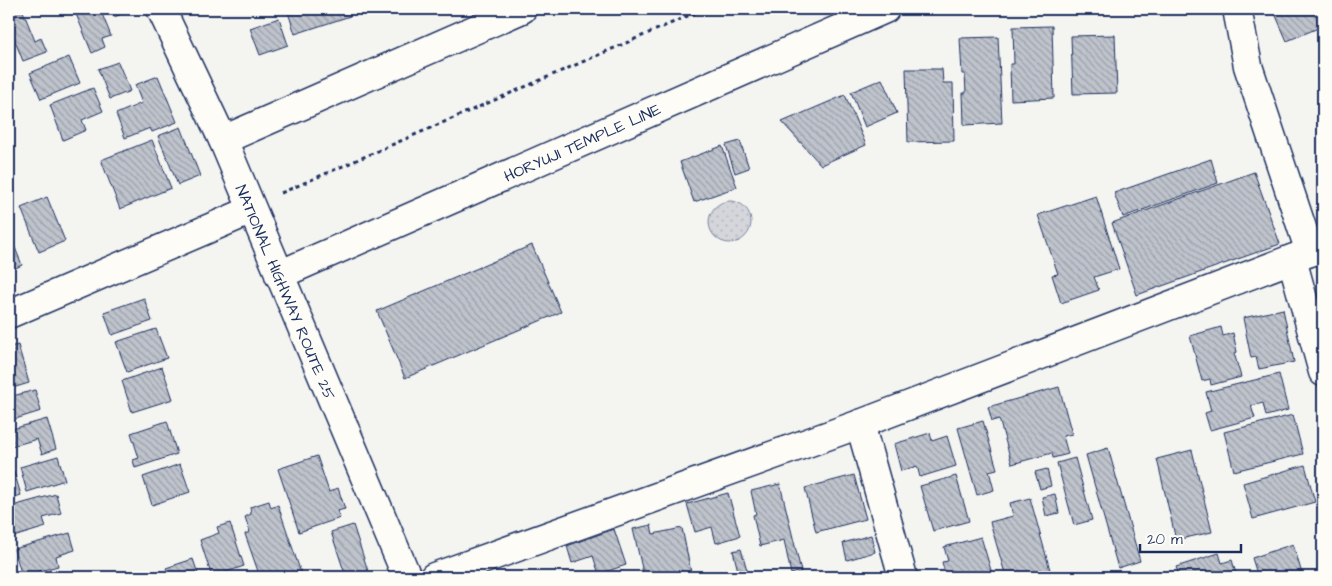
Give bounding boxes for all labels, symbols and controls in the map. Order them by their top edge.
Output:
street label: HORYUJI TEMPLE LINE [501,98,665,187]
street label: NATIONAL HIGHWAY ROUTE 25 [230,181,341,404]
scale bar [1140,521,1241,553]
text: 20 m [1147,529,1183,550]

